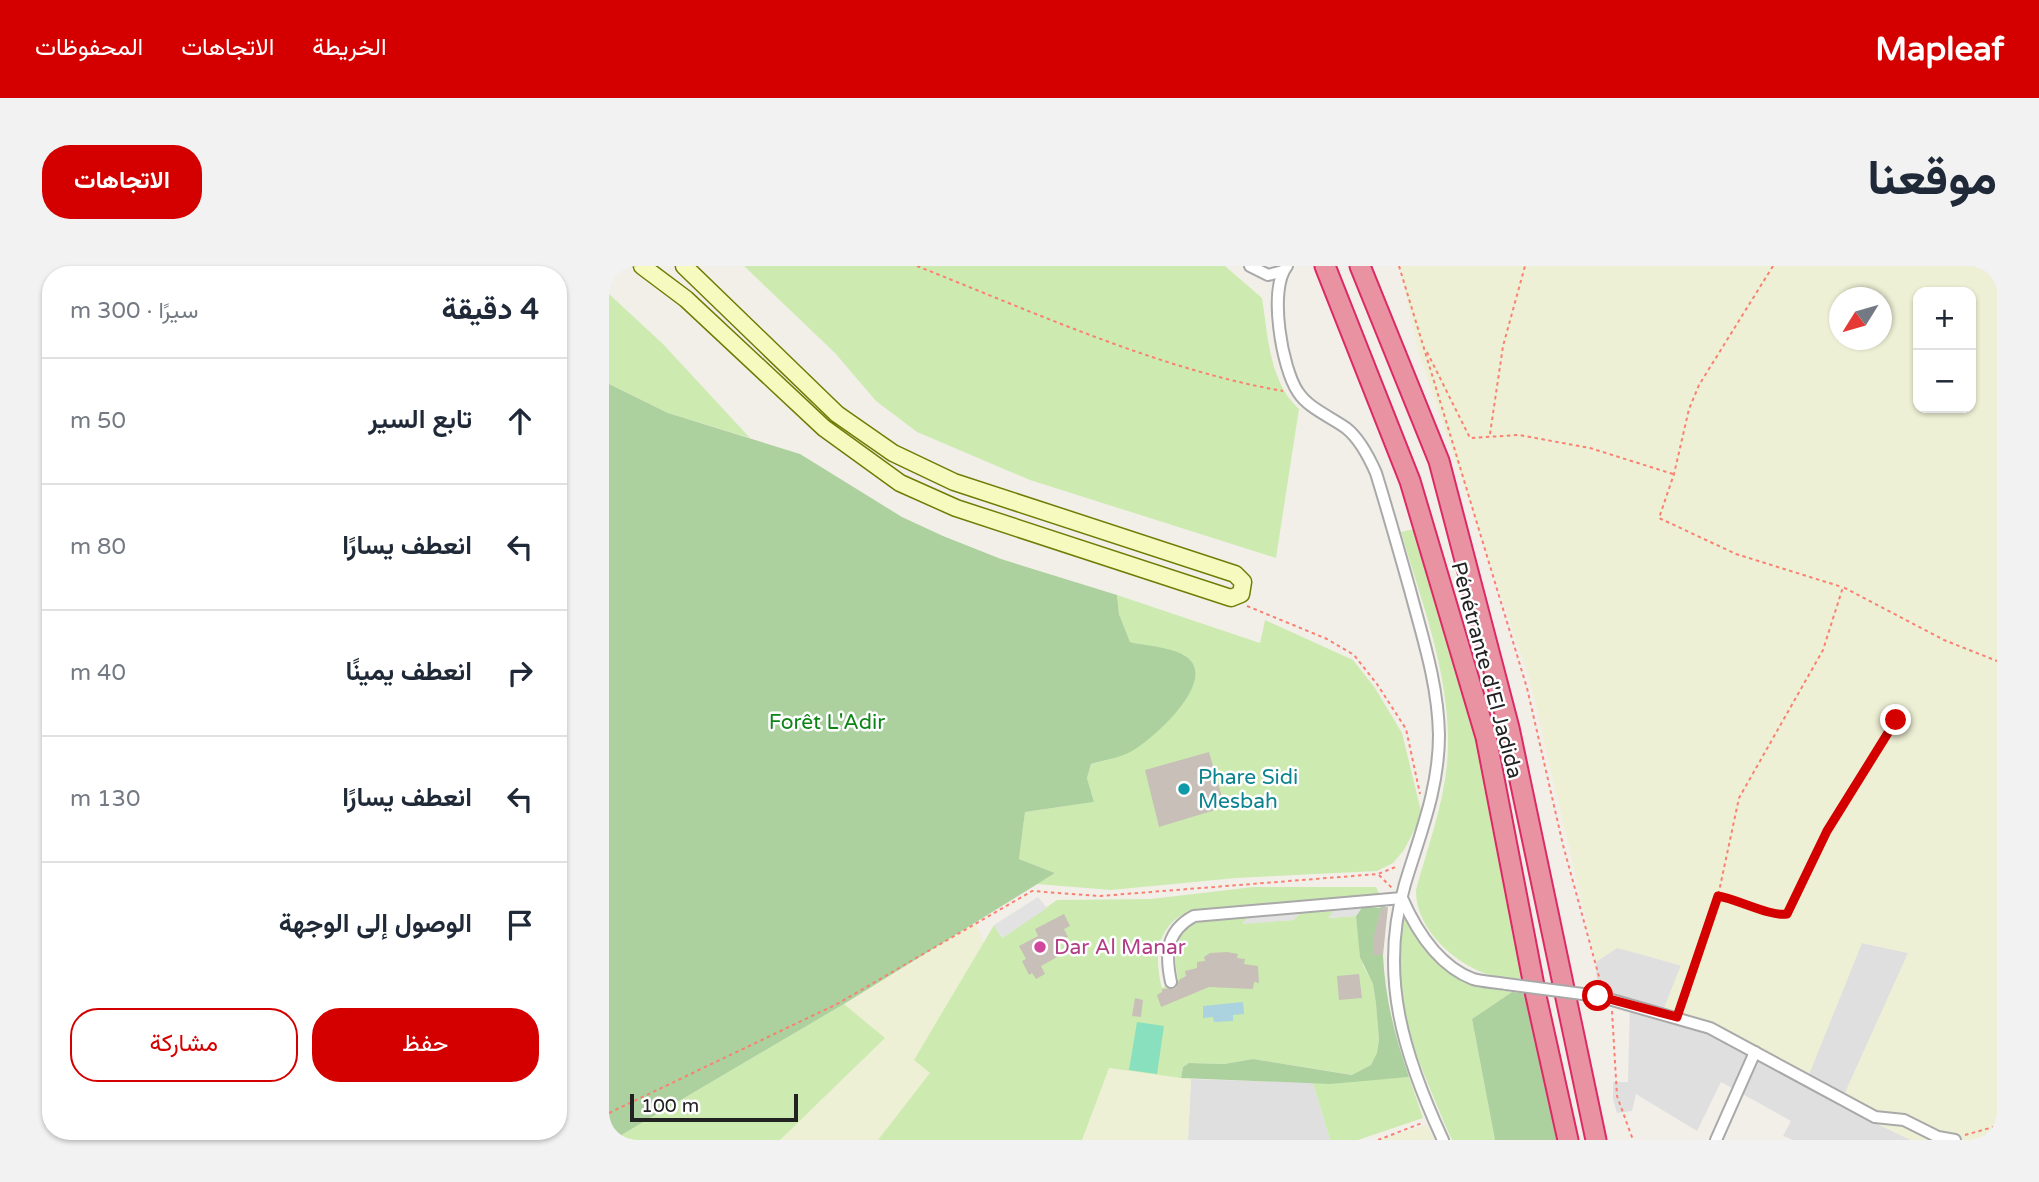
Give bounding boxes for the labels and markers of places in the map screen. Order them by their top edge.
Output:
place label: Phare Sidi Mesbah [1198,765,1298,814]
marker: Phare Sidi Mesbah [1176,781,1192,797]
place label: Dar Al Manar [1054,935,1186,960]
marker: Dar Al Manar [1032,939,1048,955]

